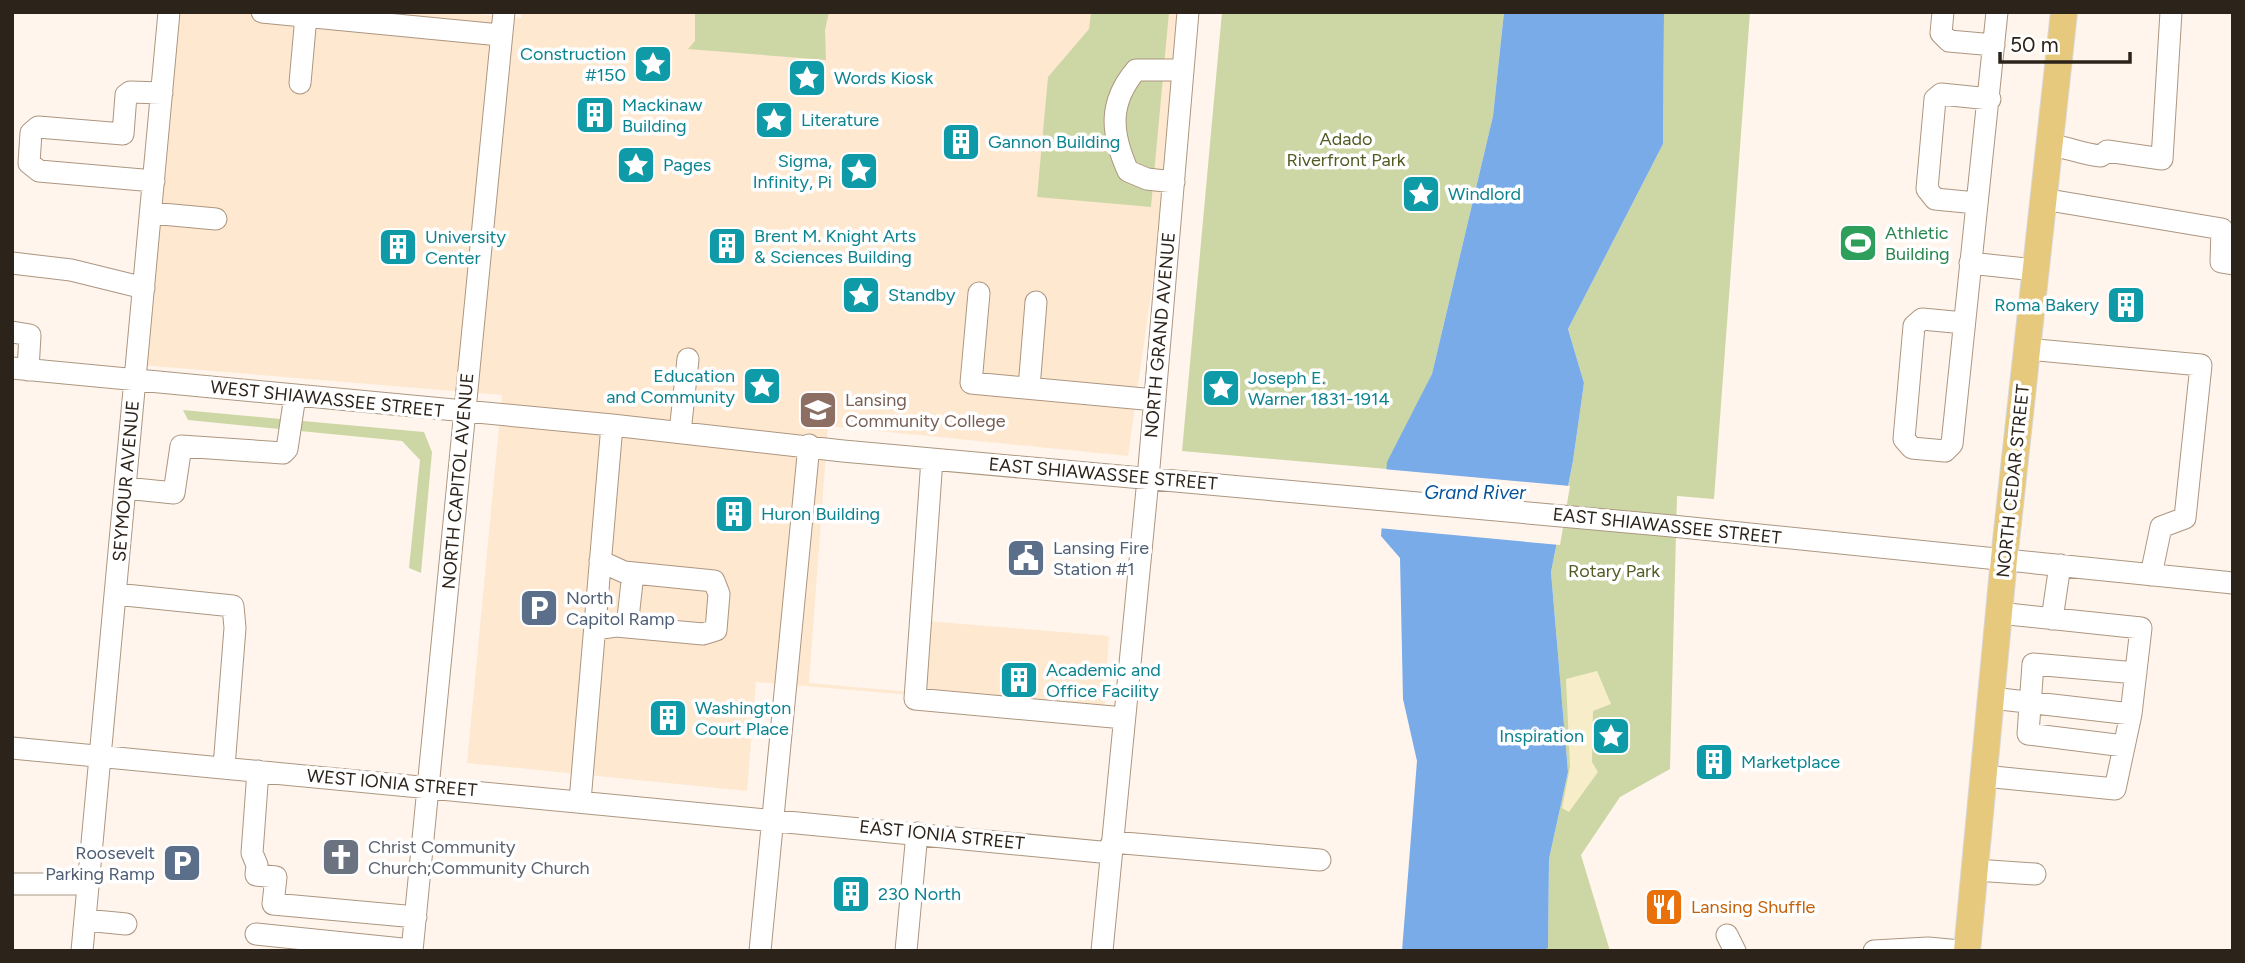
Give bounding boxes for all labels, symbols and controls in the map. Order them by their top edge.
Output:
scale bar [2000,21,2130,65]
text: 50 m [2010,32,2059,57]
place label: Construction #150 [520,43,626,86]
place icon: Construction #150 [632,43,674,85]
place icon: Words Kiosk [786,57,828,99]
place label: Words Kiosk [834,67,933,89]
building icon: Mackinaw Building [574,94,616,136]
place label: Mackinaw Building [622,94,702,137]
place icon: Literature [753,99,795,141]
place label: Literature [801,109,879,131]
building icon: Gannon Building [940,121,982,163]
park label: Adado Riverfront Park [1286,128,1406,171]
place label: Gannon Building [988,131,1120,153]
place icon: Pages [615,144,657,186]
place label: Sigma, Infinity, Pi [753,150,832,193]
place icon: Sigma, Infinity, Pi [838,150,880,192]
place label: Pages [663,154,711,176]
place icon: Windlord [1400,173,1442,215]
place label: Windlord [1448,183,1521,205]
sports icon: Athletic Building [1837,222,1879,264]
place label: Athletic Building [1885,222,1950,265]
building icon: Brent M. Knight Arts & Sciences Building [706,225,748,267]
place label: Brent M. Knight Arts & Sciences Building [754,225,916,268]
building icon: University Center [377,226,419,268]
place label: University Center [425,226,506,269]
street label: NORTH GRAND AVENUE [1140,231,1180,439]
place icon: Standby [840,274,882,316]
place label: Standby [888,284,956,306]
building icon: Roma Bakery [2105,284,2147,326]
place label: Roma Bakery [1994,294,2100,316]
place label: Education and Community [606,365,736,408]
place icon: Education and Community [741,365,783,407]
place icon: Joseph E. Warner 1831-1914 [1200,367,1242,409]
place label: Joseph E. Warner 1831-1914 [1248,367,1390,410]
street label: NORTH CAPITOL AVENUE [438,372,478,590]
street label: WEST SHIAWASSEE STREET [209,376,445,422]
street label: NORTH CEDAR STREET [1992,383,2034,579]
school or university icon: Lansing Community College [797,389,839,431]
place label: Lansing Community College [845,389,1006,432]
street label: SEYMOUR AVENUE [108,399,144,563]
street label: EAST SHIAWASSEE STREET [988,453,1218,495]
water label: Grand River [1424,481,1526,504]
building icon: Huron Building [713,493,755,535]
place label: Huron Building [761,503,880,525]
street label: EAST SHIAWASSEE STREET [1552,503,1782,549]
public building icon: Lansing Fire Station #1 [1005,537,1047,579]
place label: Lansing Fire Station #1 [1053,537,1149,580]
park label: Rotary Park [1568,560,1660,582]
parking icon: North Capitol Ramp [518,587,560,629]
place label: North Capitol Ramp [566,587,675,630]
building icon: Academic and Office Facility [998,659,1040,701]
place label: Academic and Office Facility [1046,659,1161,702]
building icon: Washington Court Place [647,697,689,739]
place label: Washington Court Place [695,697,791,740]
place icon: Inspiration [1590,715,1632,757]
place label: Inspiration [1499,725,1584,747]
building icon: Marketplace [1693,741,1735,783]
place label: Marketplace [1741,751,1840,773]
street label: WEST IONIA STREET [306,765,478,801]
street label: EAST IONIA STREET [858,815,1026,855]
church icon: Christ Community Church;Community Church [320,836,362,878]
place label: Christ Community Church;Community Church [368,836,590,879]
place label: Roosevelt Parking Ramp [45,842,155,885]
parking icon: Roosevelt Parking Ramp [161,842,203,884]
building icon: 230 North [830,873,872,915]
place label: 230 North [878,883,961,905]
restaurant icon: Lansing Shuffle [1643,886,1685,928]
place label: Lansing Shuffle [1691,896,1816,918]

